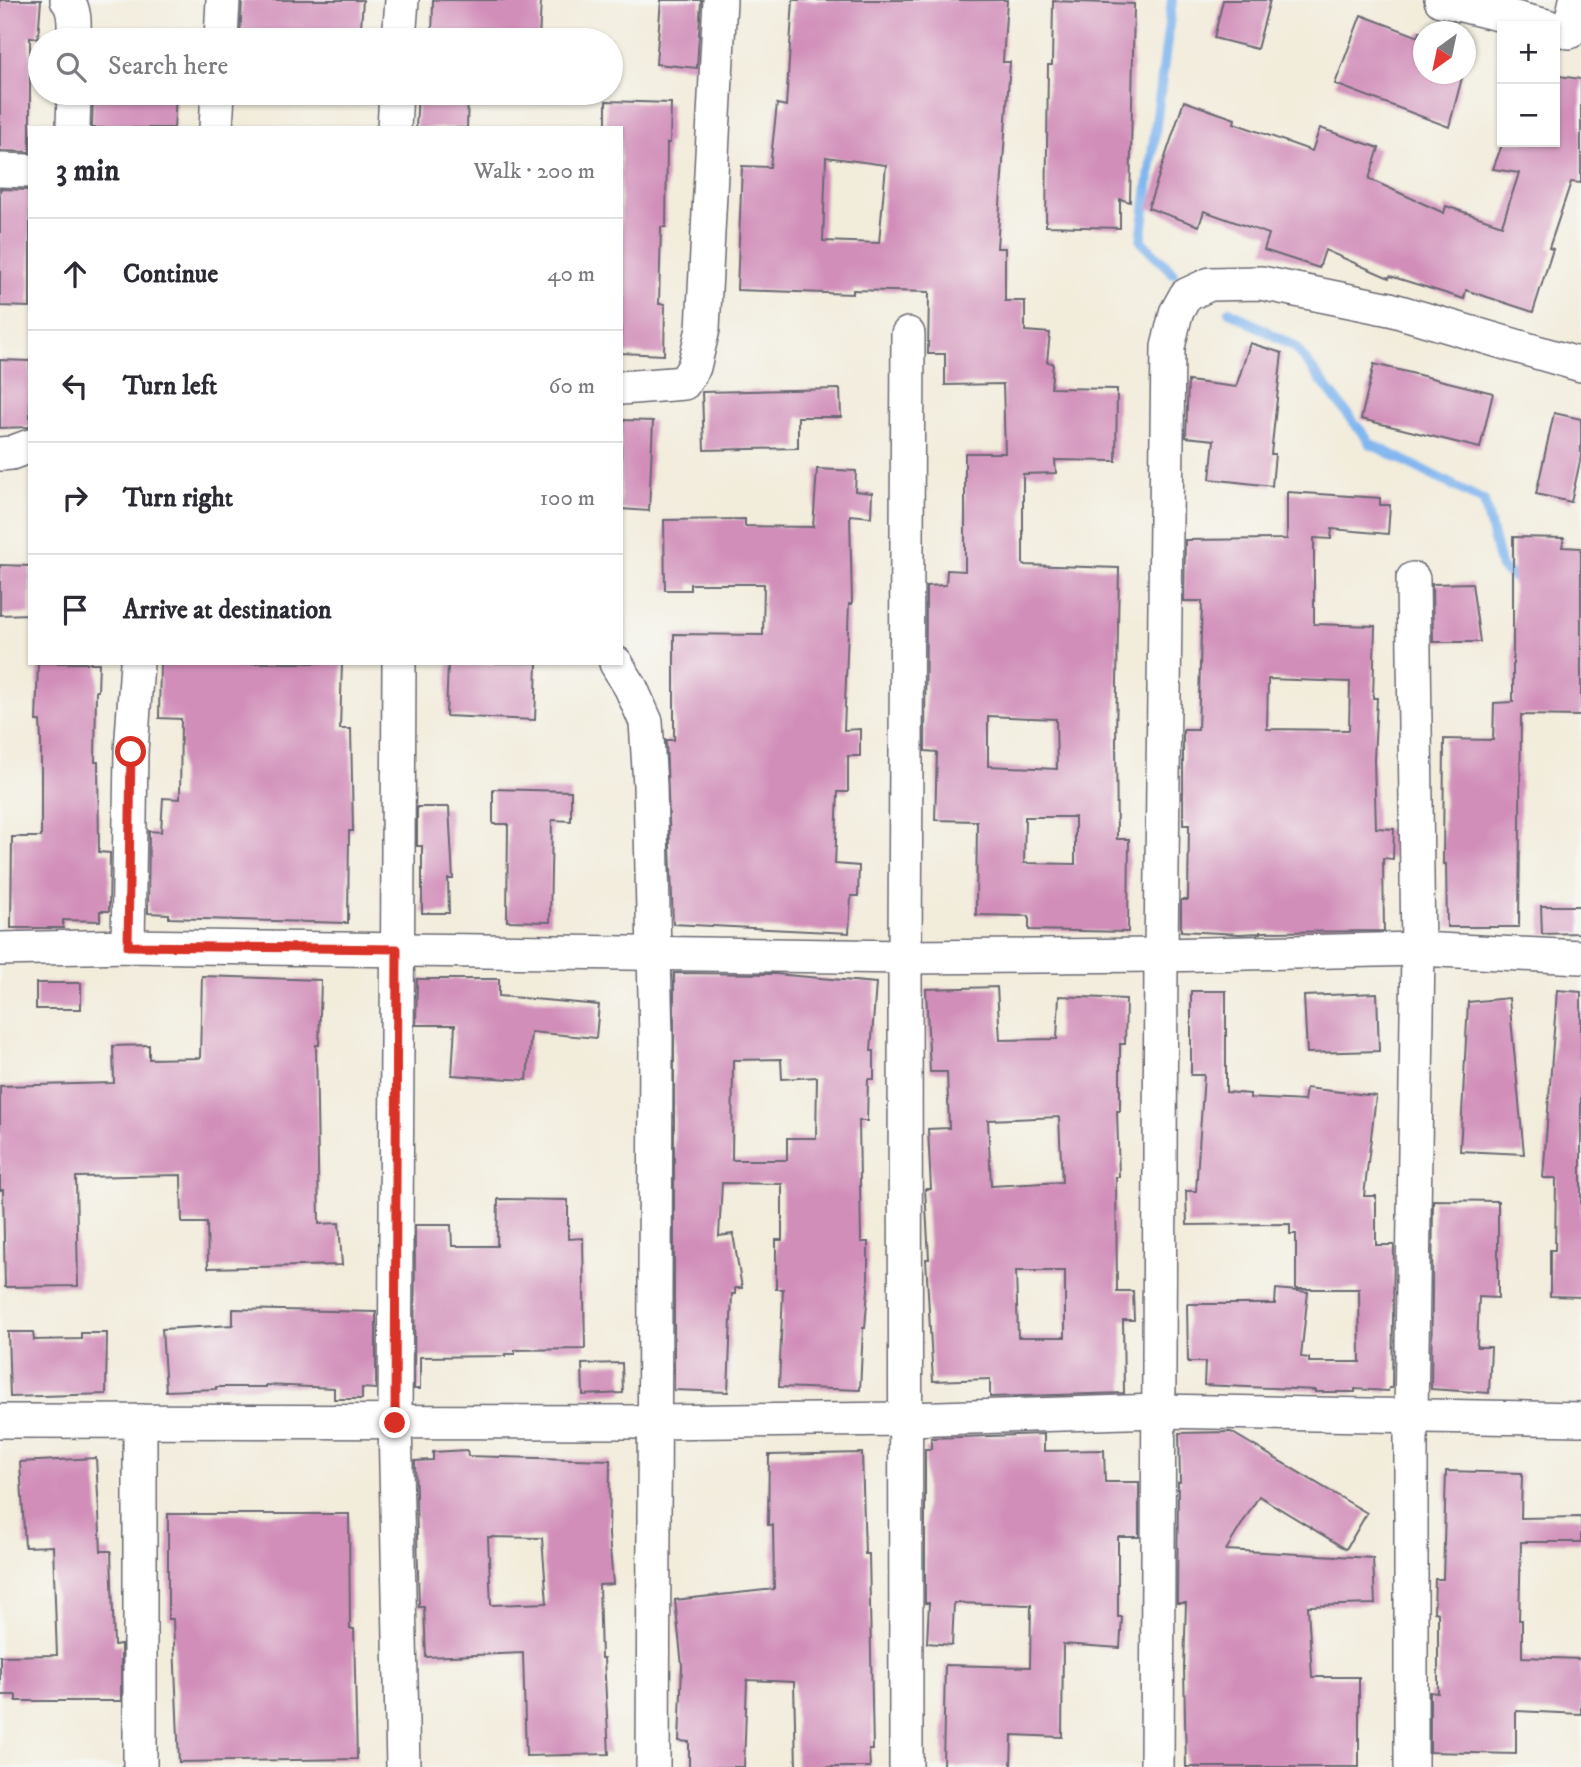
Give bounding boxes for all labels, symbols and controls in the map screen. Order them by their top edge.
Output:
north arrow [1413,21,1476,84]
map controls [1497,21,1560,147]
button: + [1497,21,1560,84]
search box [28,28,623,105]
icon: search [52,48,90,86]
text: Search here [108,50,228,83]
button: − [1497,84,1560,147]
text: 3 min [56,153,120,190]
text: Walk · 200 m [474,157,595,186]
icon: ahead [56,255,94,293]
text: Continue [123,258,218,291]
text: 40 m [547,260,595,289]
icon: left [56,367,94,405]
text: Turn left [123,370,217,403]
text: 60 m [548,372,595,401]
icon: right [56,479,94,517]
text: Turn right [123,482,233,515]
text: 100 m [540,484,595,513]
icon: arrive [56,591,94,629]
text: Arrive at destination [123,594,332,627]
route start [115,736,146,767]
route end [379,1407,410,1438]

